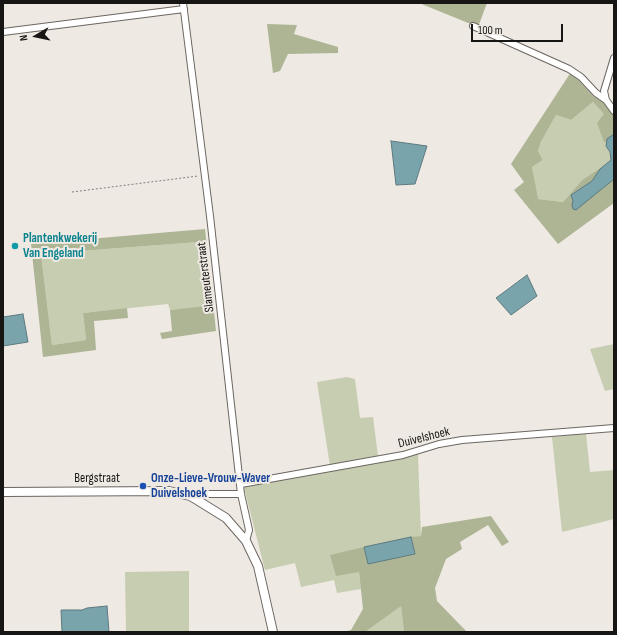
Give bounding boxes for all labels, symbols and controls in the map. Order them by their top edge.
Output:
north arrow [16,16,56,56]
scale bar [473,16,565,42]
text: 100 m [478,23,503,38]
text: N [17,34,31,42]
place label: Plantenkwekerij Van Engeland [23,231,97,262]
marker: Plantenkwekerij Van Engeland [10,241,20,251]
street label: Slameuterstraat [194,241,218,313]
street label: Duivelshoek [397,424,451,452]
street label: Bergstraat [74,471,120,487]
place label: Onze-Lieve-Vrouw-Waver Duivelshoek [151,471,270,502]
marker: Onze-Lieve-Vrouw-Waver Duivelshoek [138,481,148,491]

